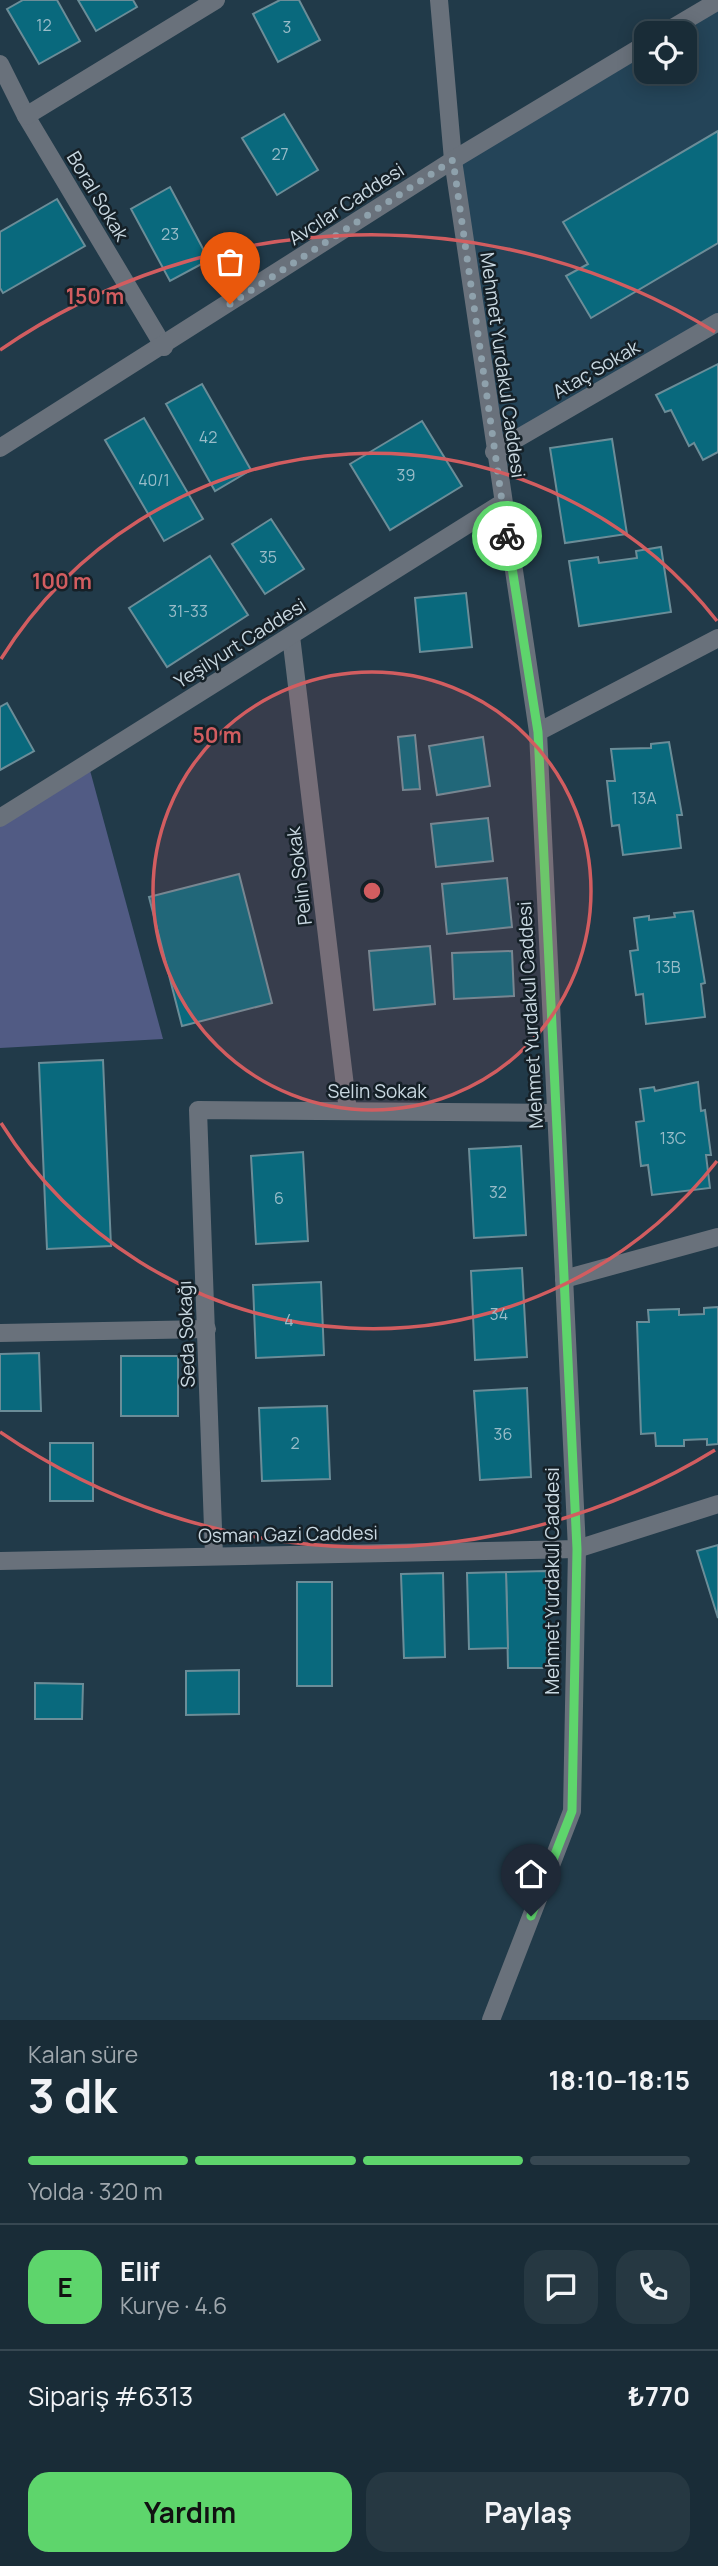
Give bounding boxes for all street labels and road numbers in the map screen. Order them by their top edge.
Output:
street label: Boral Sokak [61,146,135,246]
street label: Avcılar Caddesi [283,157,409,251]
street label: Mehmet Yurdakul Caddesi [474,250,532,480]
street label: Ataç Sokak [548,333,645,404]
street label: Yeşilyurt Caddesi [169,592,311,694]
street label: Pelin Sokak [280,825,318,927]
street label: Mehmet Yurdakul Caddesi [511,901,549,1129]
street label: Selin Sokak [327,1078,427,1104]
street label: Seda Sokağı [171,1280,201,1388]
street label: Mehmet Yurdakul Caddesi [539,1467,565,1695]
street label: Osman Gazi Caddesi [198,1519,378,1549]

